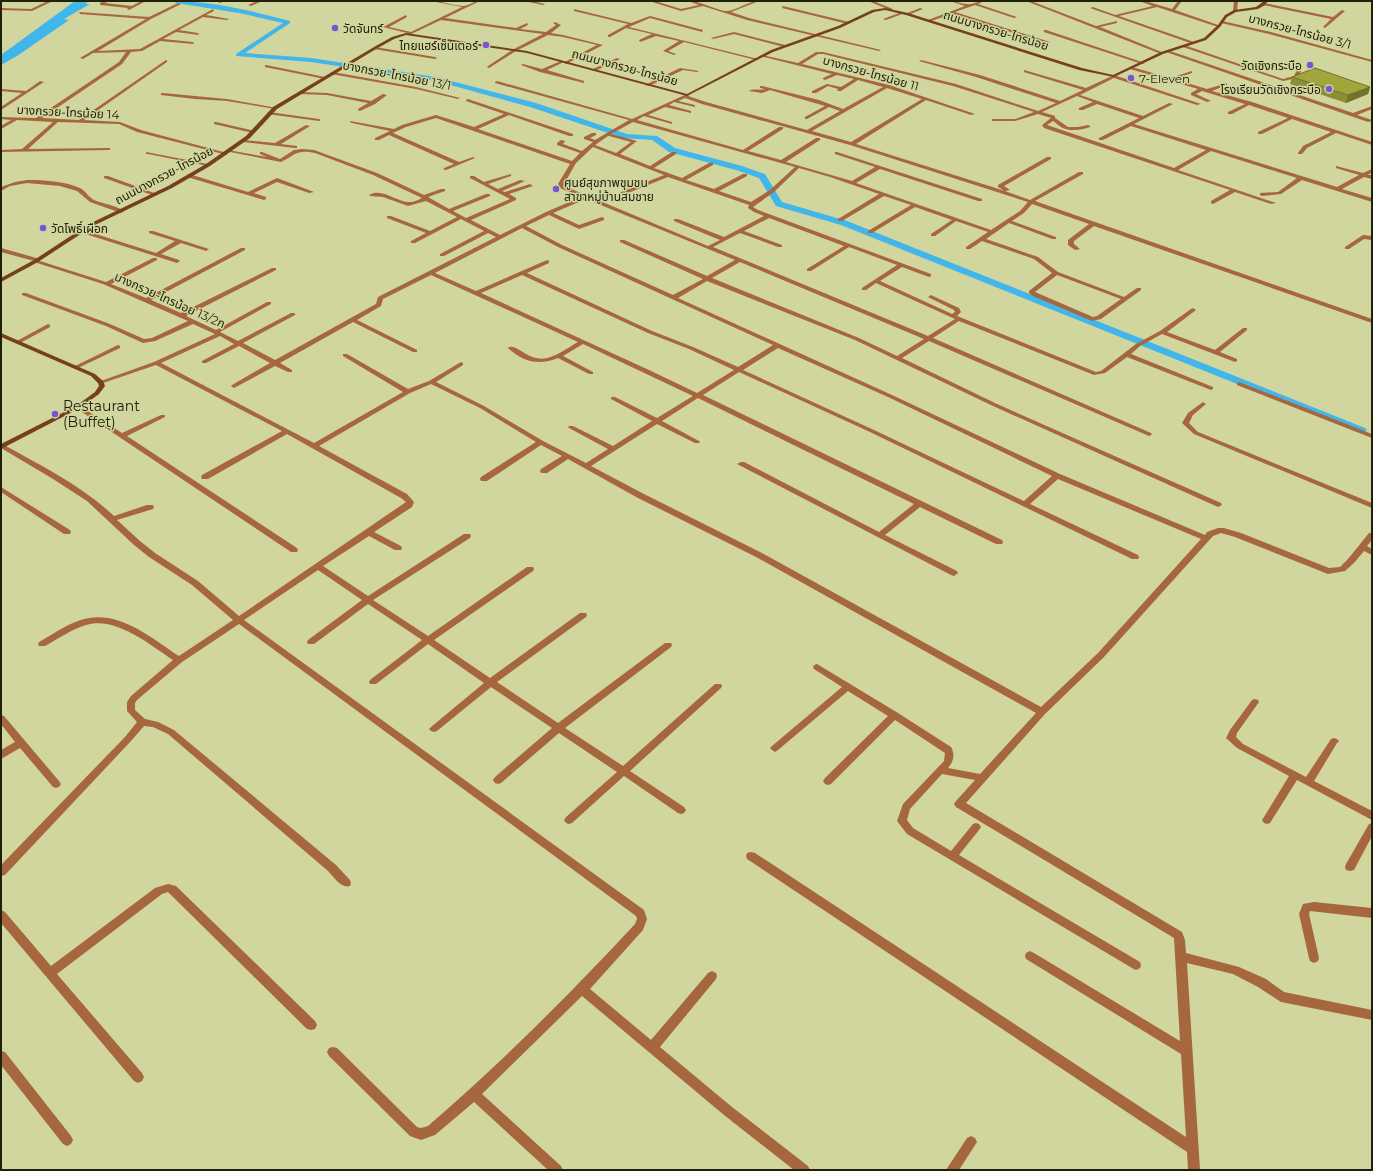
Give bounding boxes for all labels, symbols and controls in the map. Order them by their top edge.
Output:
street label: ถนนบางกรวย-ไทรน้อย [942,7,1050,53]
street label: บางกรวย-ไทรน้อย 3/1 [1247,10,1353,52]
place label: วัดจันทร์ [343,21,384,36]
marker: วัดจันทร์ [330,23,340,33]
place label: ไทยแฮร์เซ็นเตอร์ [398,38,479,53]
marker: ไทยแฮร์เซ็นเตอร์ [481,40,491,50]
street label: ถนนบางกรวย-ไทรน้อย [570,46,680,88]
street label: บางกรวย-ไทรน้อย 11 [821,52,921,94]
street label: บางกรวย-ไทรน้อย 13/1 [341,57,453,93]
place label: วัดเชิงกระบือ [1241,58,1302,73]
marker: วัดเชิงกระบือ [1305,60,1315,70]
place label: 7-Eleven [1139,71,1190,86]
marker: 7-Eleven [1126,73,1136,83]
place label: โรงเรียนวัดเชิงกระบือ [1220,82,1321,97]
marker: โรงเรียนวัดเชิงกระบือ [1324,84,1334,94]
street label: บางกรวย-ไทรน้อย 14 [16,102,120,122]
street label: ถนนบางกรวย-ไทรน้อย [112,143,216,207]
place label: ศูนย์สุขภาพชุมชน สาขาหมู่บ้านสมชาย [564,175,654,204]
marker: ศูนย์สุขภาพชุมชน สาขาหมู่บ้านสมชาย [551,184,561,194]
place label: วัดโพธิ์เผือก [51,221,108,236]
marker: วัดโพธิ์เผือก [38,223,48,233]
street label: บางกรวย-ไทรน้อย 13/2ก [112,269,228,331]
place label: Restaurant (Buffet) [63,397,140,431]
marker: Restaurant (Buffet) [50,409,60,419]

